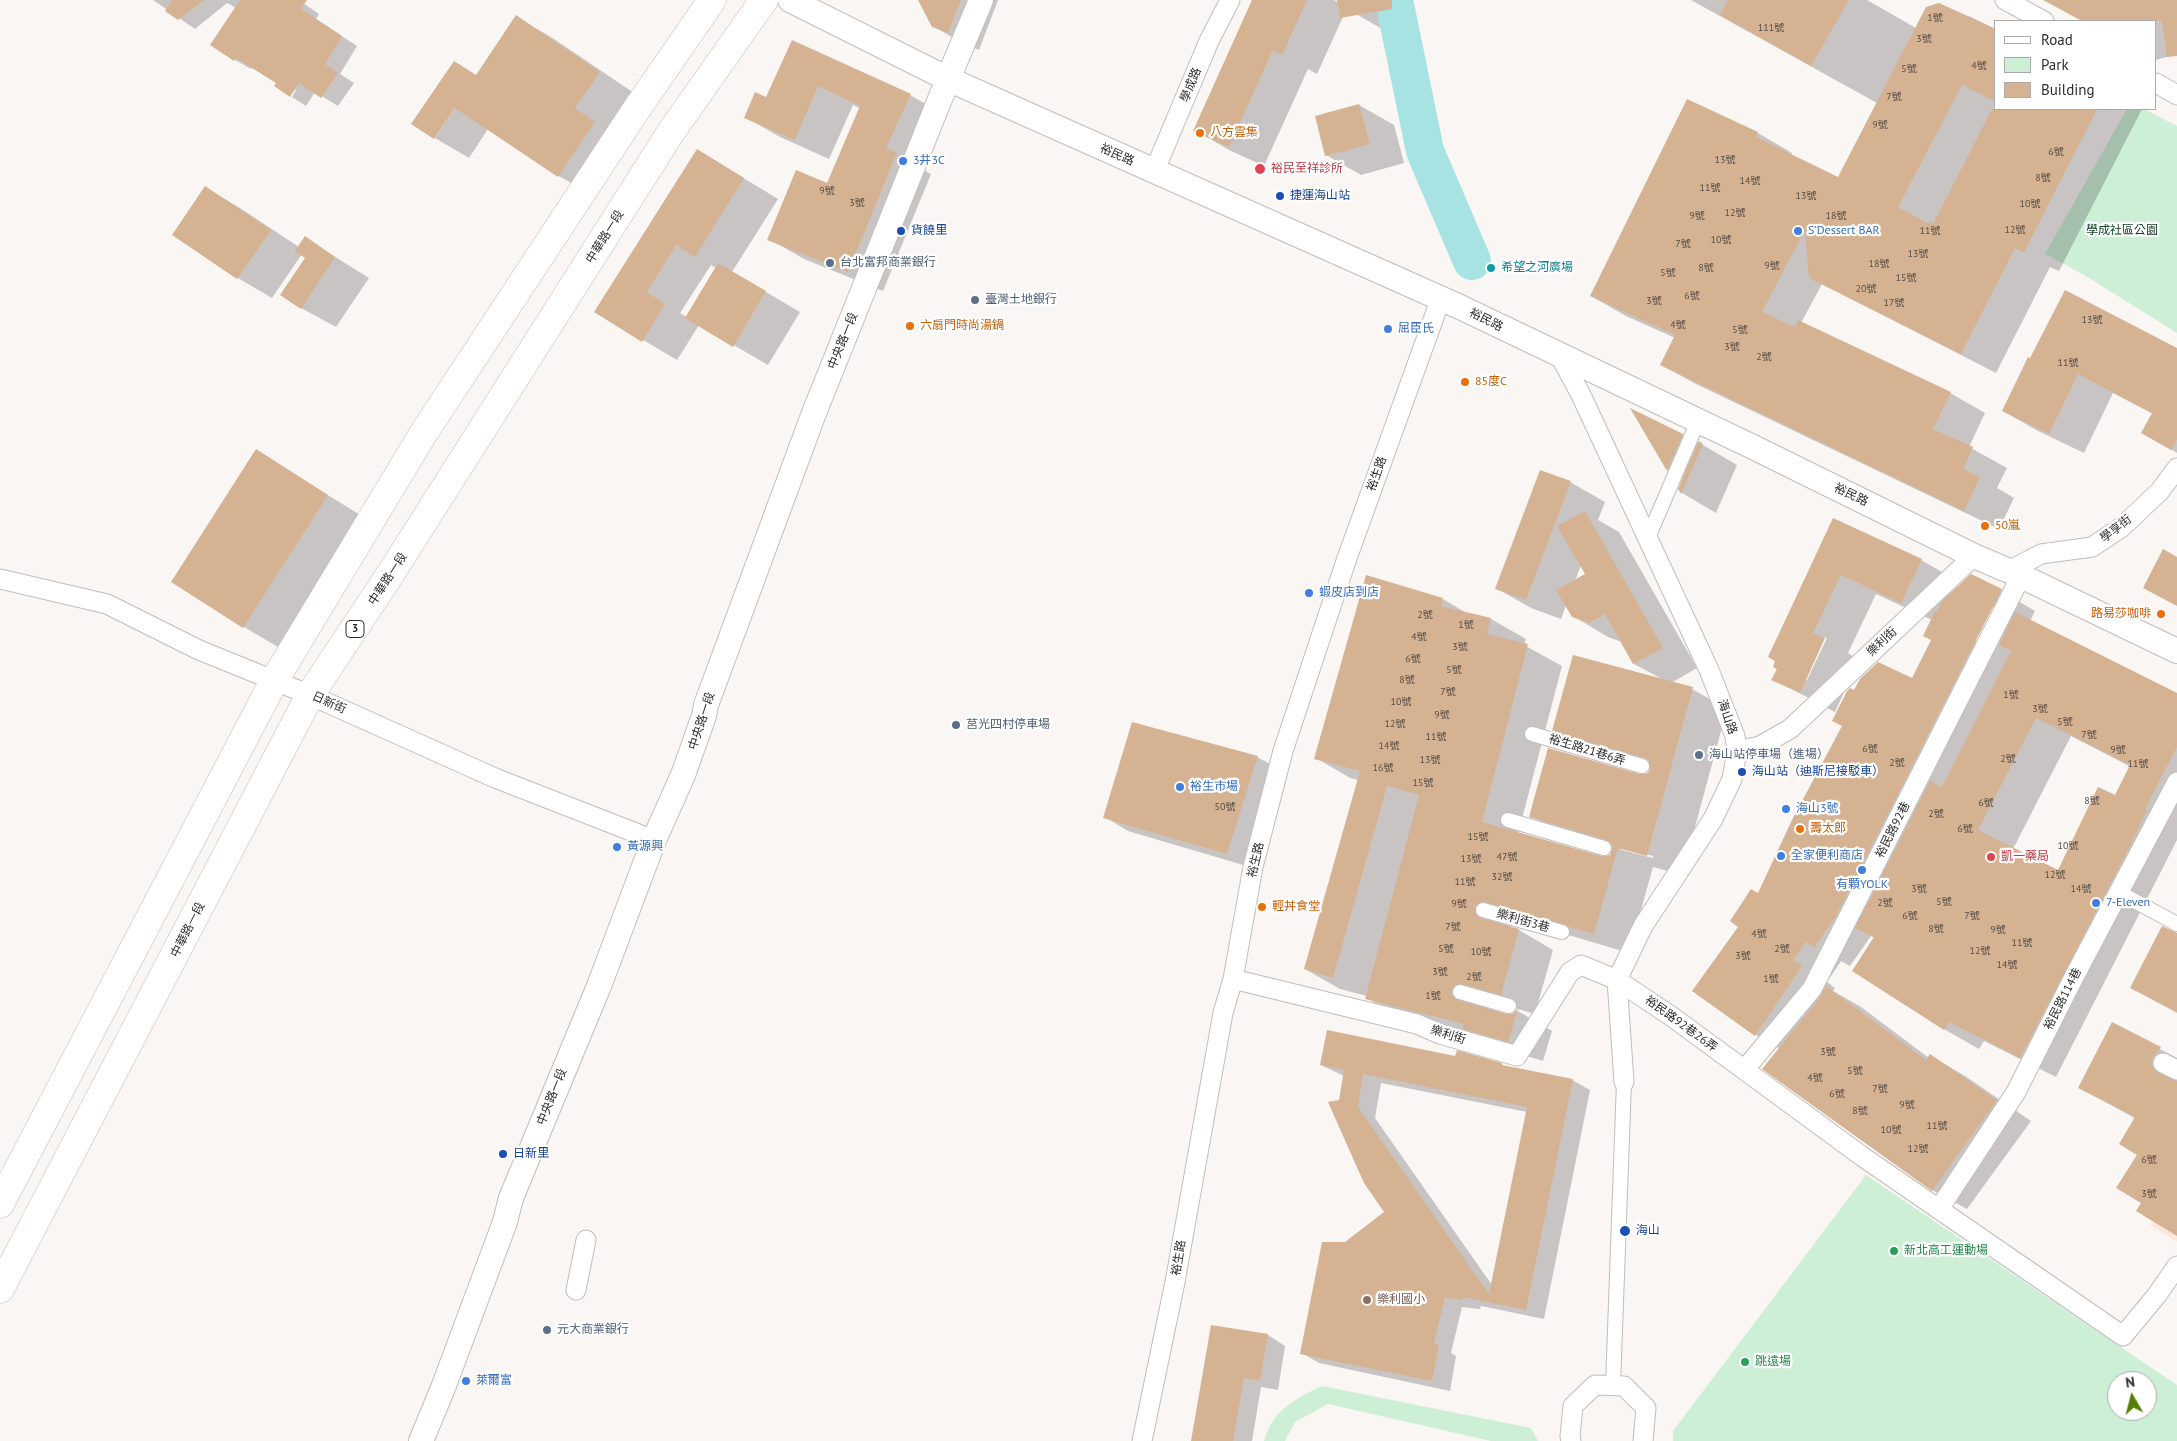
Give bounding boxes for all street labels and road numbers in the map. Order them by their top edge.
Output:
street label: 學成路 [1178,66,1204,104]
street label: 裕民路 [1098,141,1136,169]
street label: 中華路一段 [583,208,627,266]
street label: 裕民路 [1467,305,1505,335]
street label: 中央路一段 [825,310,861,372]
street label: 裕生路 [1364,455,1390,493]
street label: 裕民路 [1832,481,1870,509]
street label: 學享街 [2097,512,2135,546]
street label: 中華路一段 [366,550,410,608]
road number: 3 [346,620,364,638]
street label: 樂利街 [1864,624,1900,660]
street label: 日新街 [310,689,348,717]
street label: 中央路一段 [686,690,718,752]
street label: 海山路 [1714,698,1740,736]
street label: 裕生路21巷6弄 [1547,731,1627,769]
street label: 裕民路92巷 [1873,800,1913,860]
street label: 裕生路 [1245,841,1267,879]
street label: 中華路一段 [168,900,208,960]
street label: 樂利街3巷 [1495,907,1551,935]
street label: 裕民路114巷 [2041,966,2085,1032]
street label: 裕民路92巷26弄 [1642,993,1720,1055]
street label: 樂利街 [1429,1023,1467,1047]
street label: 中央路一段 [534,1066,570,1128]
street label: 裕生路 [1169,1239,1189,1277]

